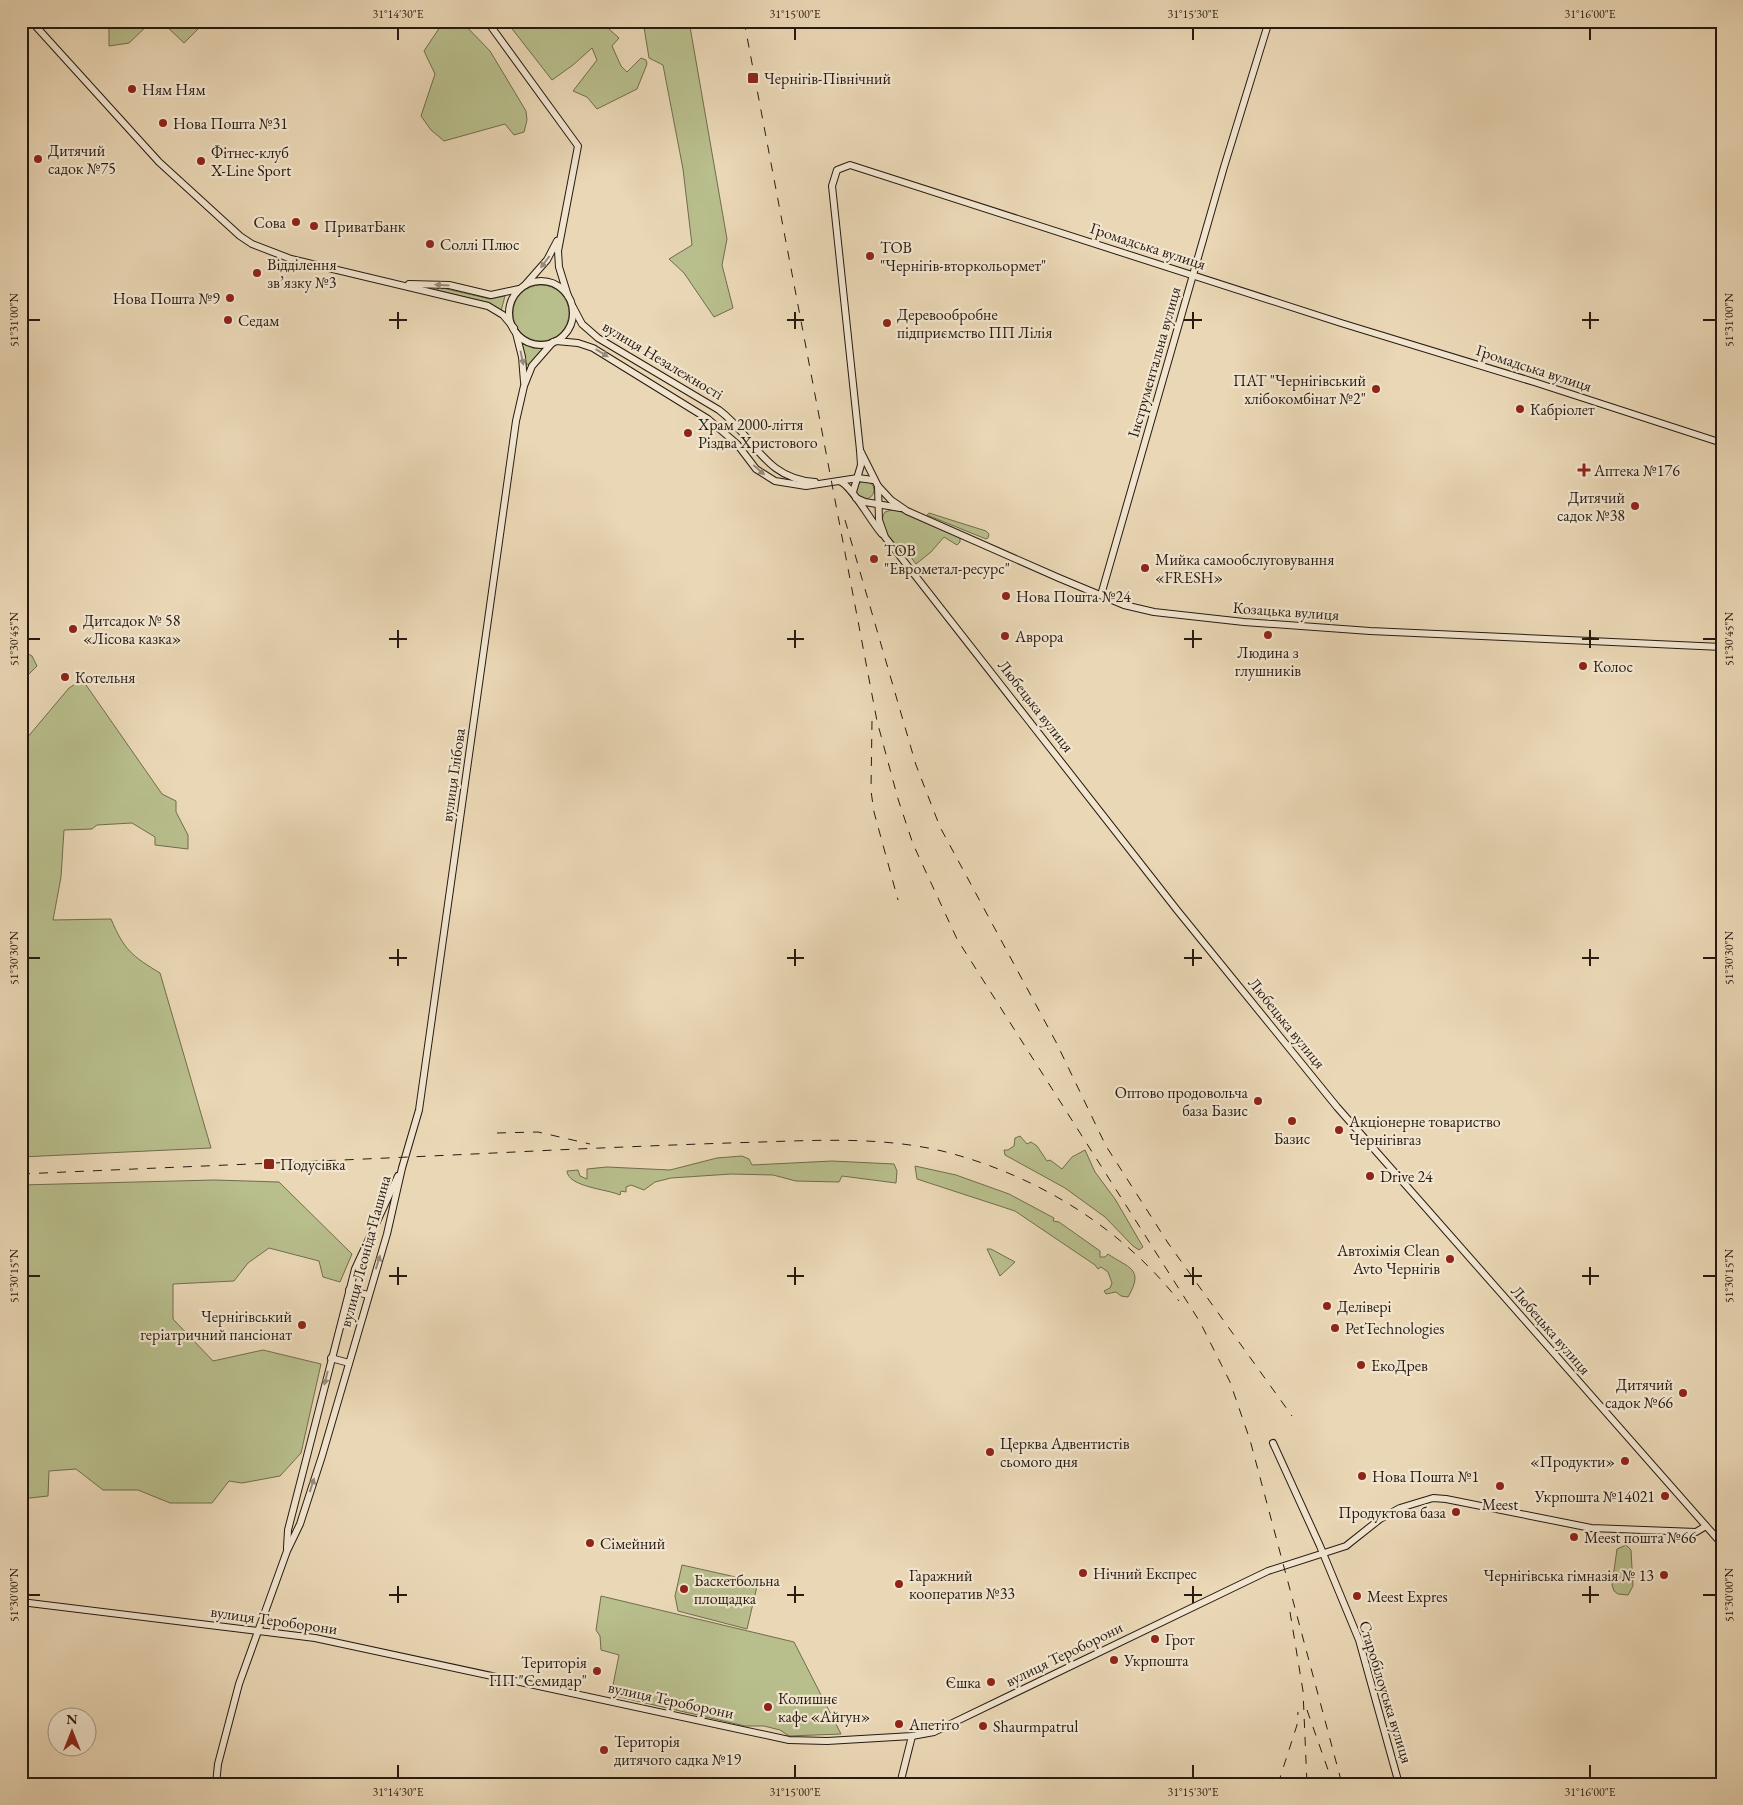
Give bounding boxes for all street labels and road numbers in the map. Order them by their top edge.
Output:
street label: Громадська вулиця [1087,217,1209,275]
street label: Інструментальна вулиця [1122,284,1186,440]
street label: вулиця Незалежності [599,316,728,405]
street label: Громадська вулиця [1473,339,1595,397]
street label: Козацька вулиця [1232,597,1340,625]
street label: Любецька вулиця [993,655,1079,757]
street label: вулиця Глібова [436,726,470,823]
street label: Любецька вулиця [1244,973,1330,1073]
street label: вулиця Леоніда Пашина [335,1172,396,1329]
street label: Любецька вулиця [1506,1281,1596,1379]
street label: вулиця Тероборони [209,1601,339,1639]
street label: вулиця Тероборони [1002,1616,1127,1691]
street label: Старобілоуська вулиця [1354,1618,1418,1766]
street label: вулиця Тероборони [606,1676,736,1724]

